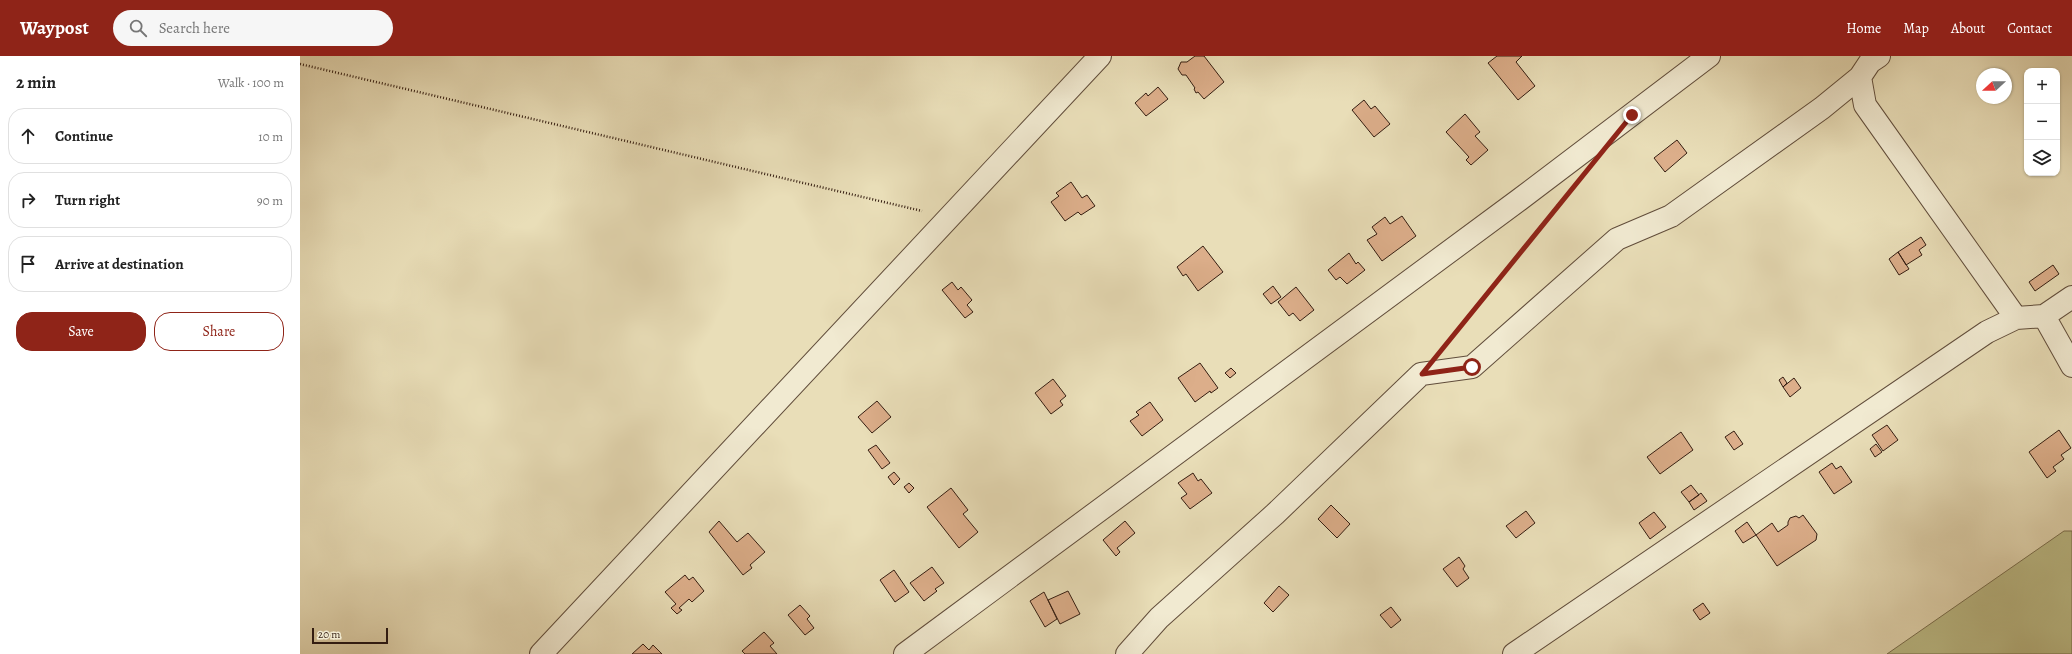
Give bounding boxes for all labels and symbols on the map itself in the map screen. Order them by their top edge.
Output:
north arrow [1976,68,2012,104]
route end [1623,106,1641,124]
route start [1463,358,1481,376]
scale bar [312,626,388,645]

